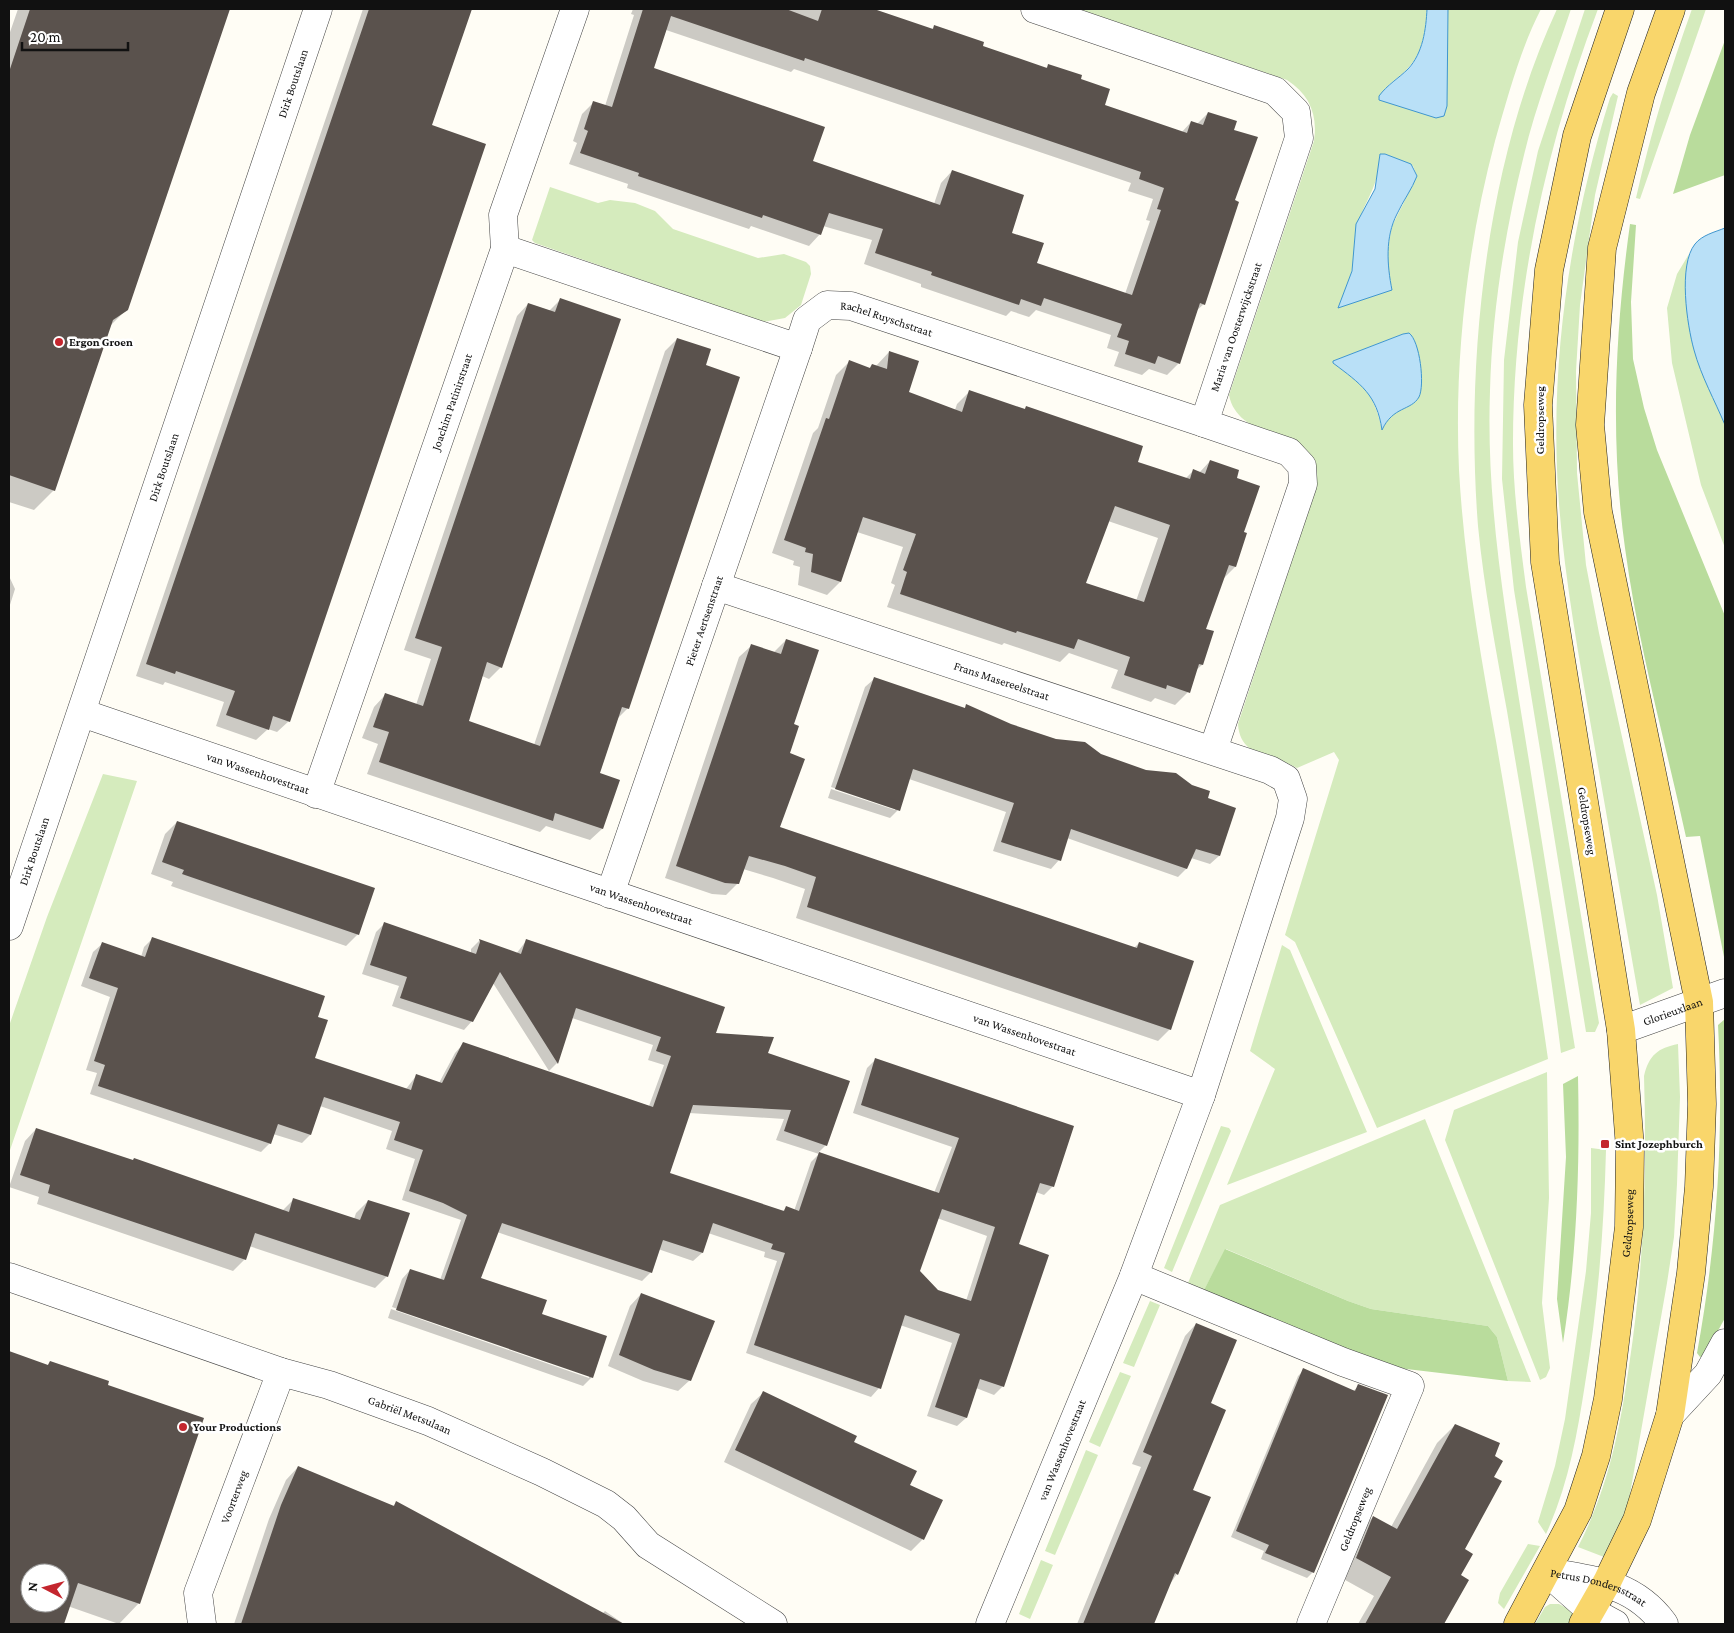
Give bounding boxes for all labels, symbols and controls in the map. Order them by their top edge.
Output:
scale bar [22,20,129,52]
text: 20 m [30,29,61,45]
street label: Dirk Boutslaan [275,47,311,120]
street label: Maria van Oosterwijckstraat [1207,259,1265,394]
street label: Rachel Ruyschstraat [840,299,935,340]
place label: Ergon Groen [69,335,133,349]
marker: Ergon Groen [53,336,65,348]
street label: Joachim Patinirstraat [428,351,476,453]
street label: Geldropseweg [1533,386,1547,454]
street label: Dirk Boutslaan [146,431,182,503]
street label: Pieter Aertsenstraat [682,573,726,668]
street label: Frans Masereelstraat [952,658,1052,704]
street label: van Wassenhovestraat [204,749,312,797]
street label: Geldropseweg [1575,786,1599,856]
street label: Dirk Boutslaan [16,814,52,887]
street label: van Wassenhovestraat [587,880,696,928]
street label: Glorieuxlaan [1641,994,1705,1029]
street label: van Wassenhovestraat [970,1010,1079,1059]
place label: Sint Jozephburch [1615,1137,1703,1151]
marker: Sint Jozephburch [1599,1138,1611,1150]
street label: Geldropseweg [1618,1189,1636,1258]
street label: Gabriël Metsulaan [366,1393,454,1438]
street label: van Wassenhovestraat [1035,1396,1089,1504]
place label: Your Productions [193,1420,281,1434]
marker: Your Productions [177,1421,189,1433]
street label: Voorterweg [218,1468,251,1525]
street label: Geldropseweg [1336,1485,1374,1553]
north arrow [20,1563,70,1613]
street label: Petrus Dondersstraat [1549,1566,1650,1610]
text: N [24,1581,41,1592]

